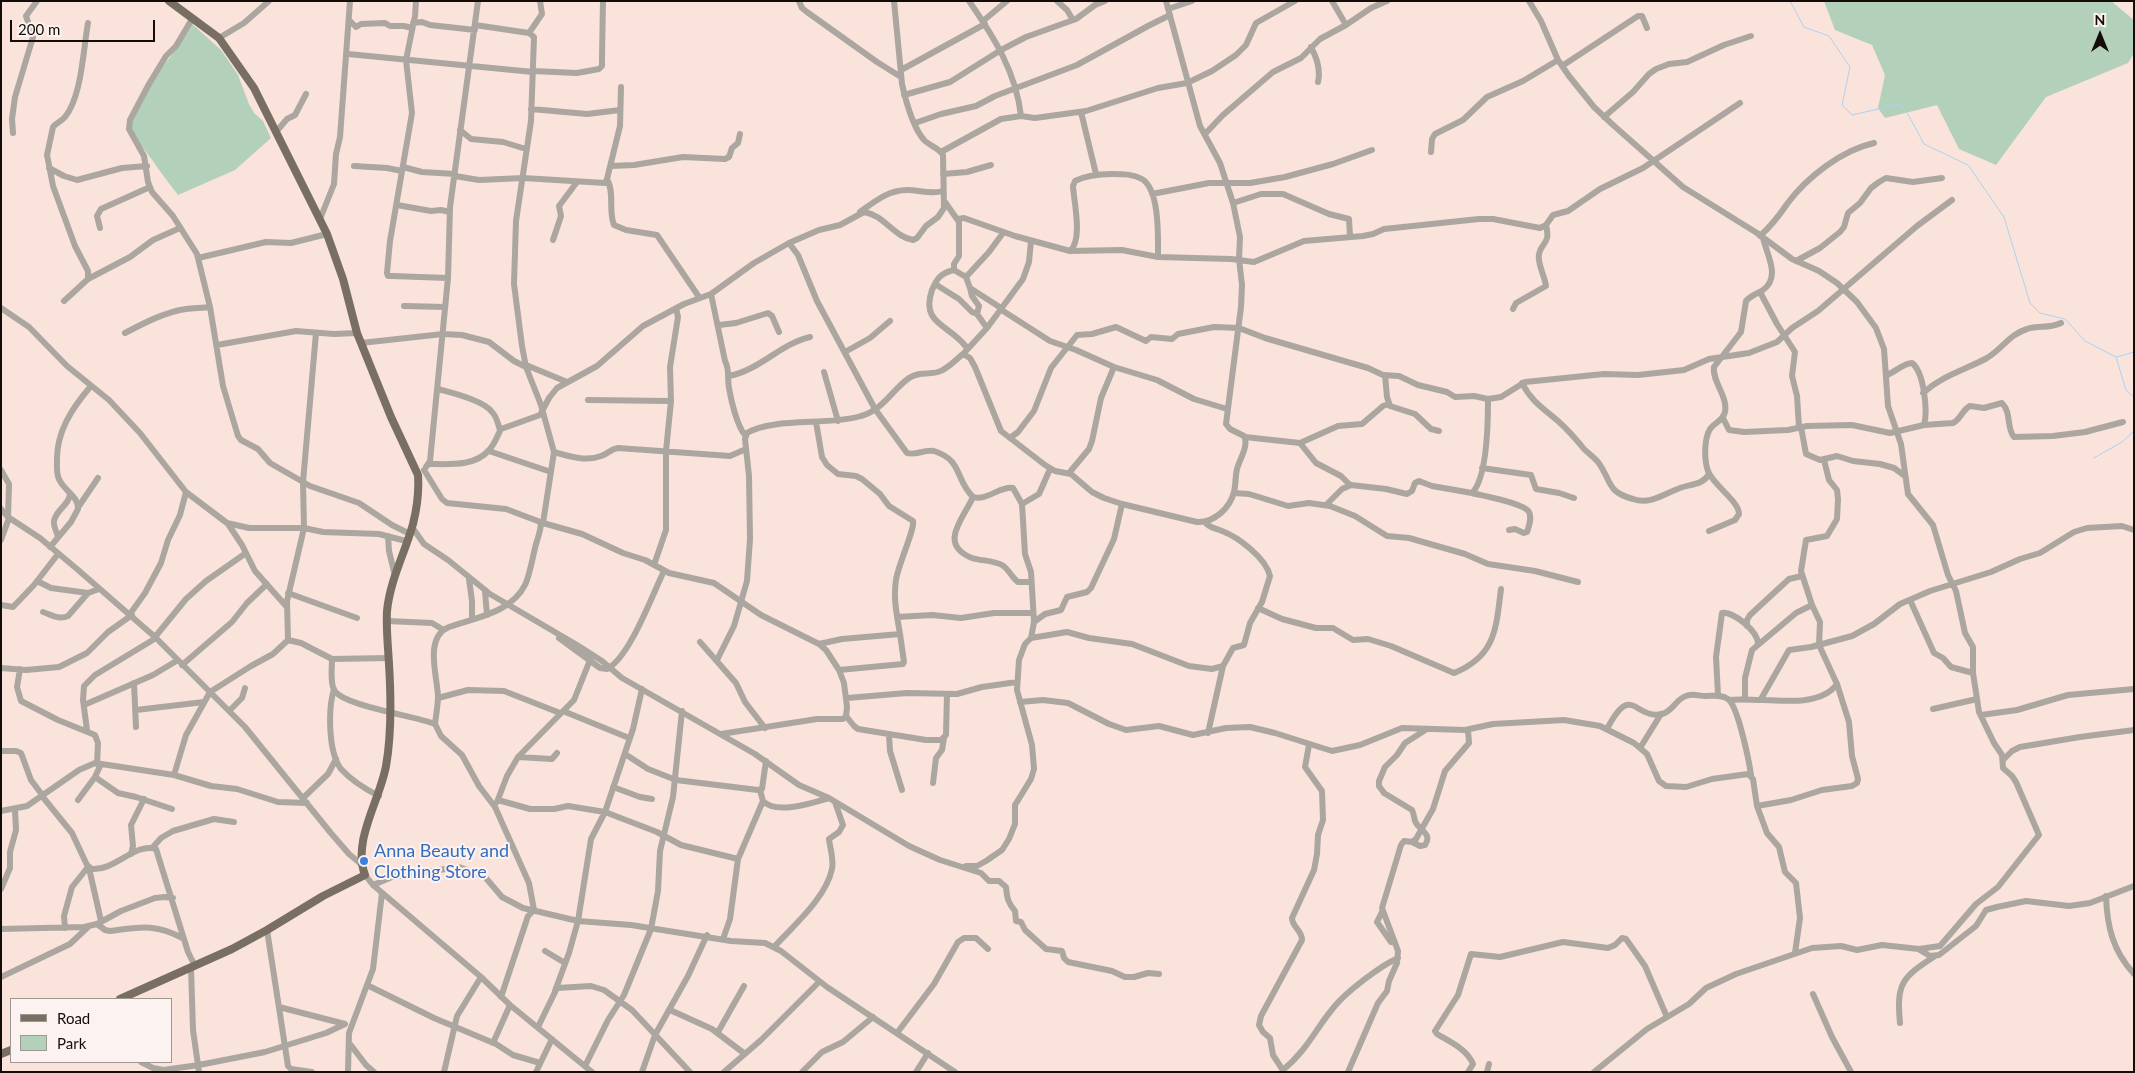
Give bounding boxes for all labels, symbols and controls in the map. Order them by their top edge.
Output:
scale bar [12,10,158,42]
north arrow [2075,10,2125,60]
text: N [2095,11,2105,28]
text: 200 m [18,20,60,38]
place label: Anna Beauty and Clothing Store [374,840,509,882]
marker: Anna Beauty and Clothing Store [358,855,370,867]
legend [10,998,172,1063]
text: Road [57,1009,90,1027]
text: Park [57,1034,86,1052]

